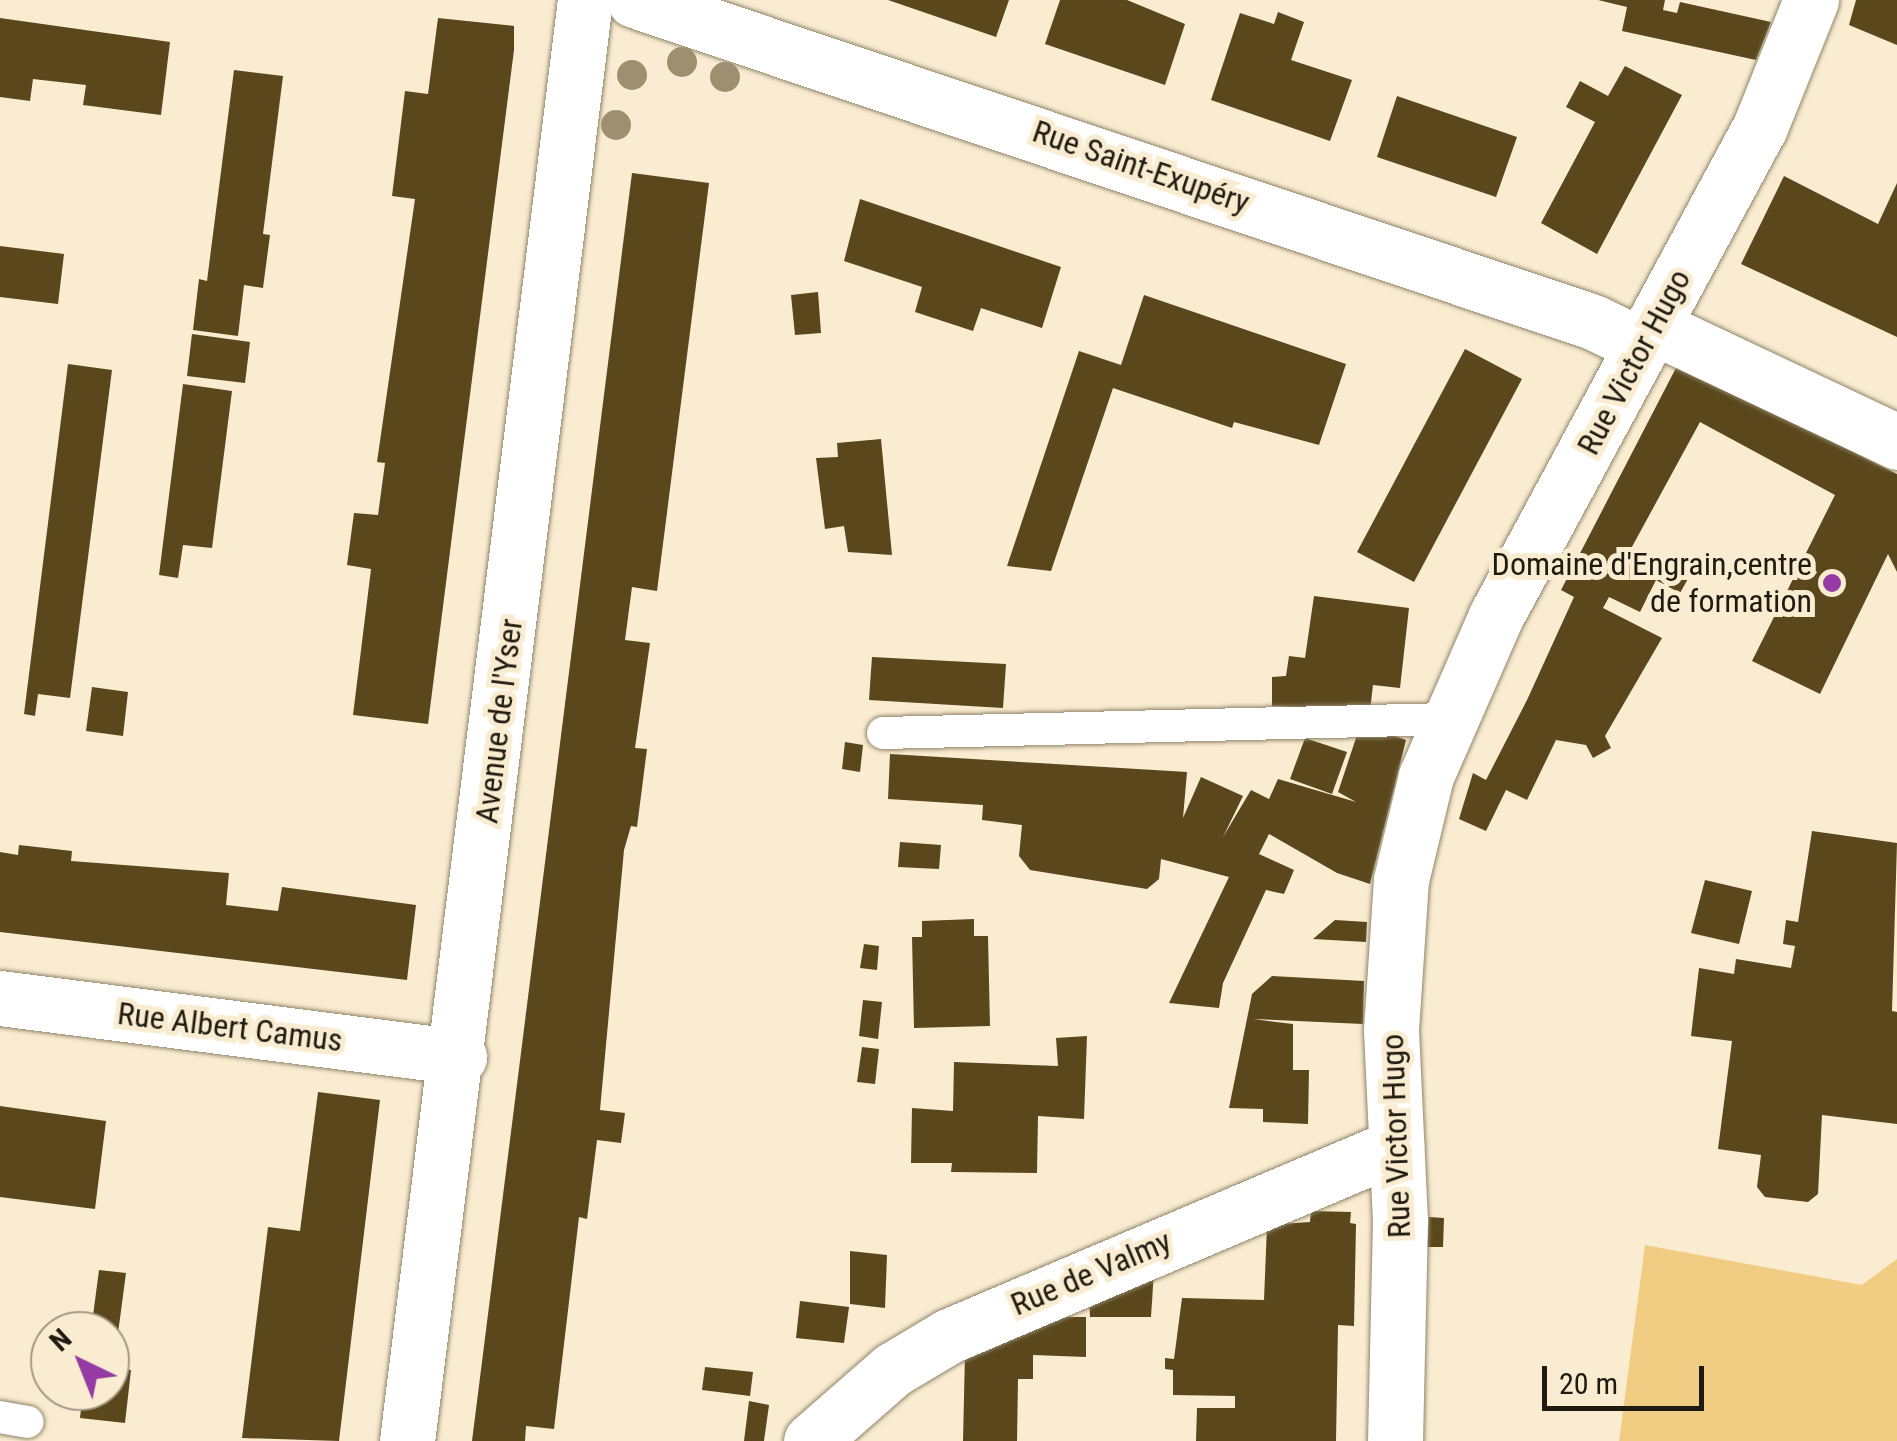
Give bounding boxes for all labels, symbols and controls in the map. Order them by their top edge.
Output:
street label: Rue Saint-Exupéry [1028,112,1254,222]
street label: Rue Victor Hugo [1569,263,1699,461]
place label: Domaine d'Engrain,centre de formation [1492,546,1812,621]
marker: Domaine d'Engrain,centre de formation [1821,572,1843,594]
street label: Avenue de l'Yser [467,616,531,826]
street label: Rue Albert Camus [115,994,345,1060]
street label: Rue Victor Hugo [1373,1033,1419,1239]
street label: Rue de Valmy [1005,1222,1177,1324]
north arrow [30,1311,130,1411]
text: N [43,1322,78,1358]
scale bar [1547,1346,1710,1408]
text: 20 m [1559,1366,1618,1401]

